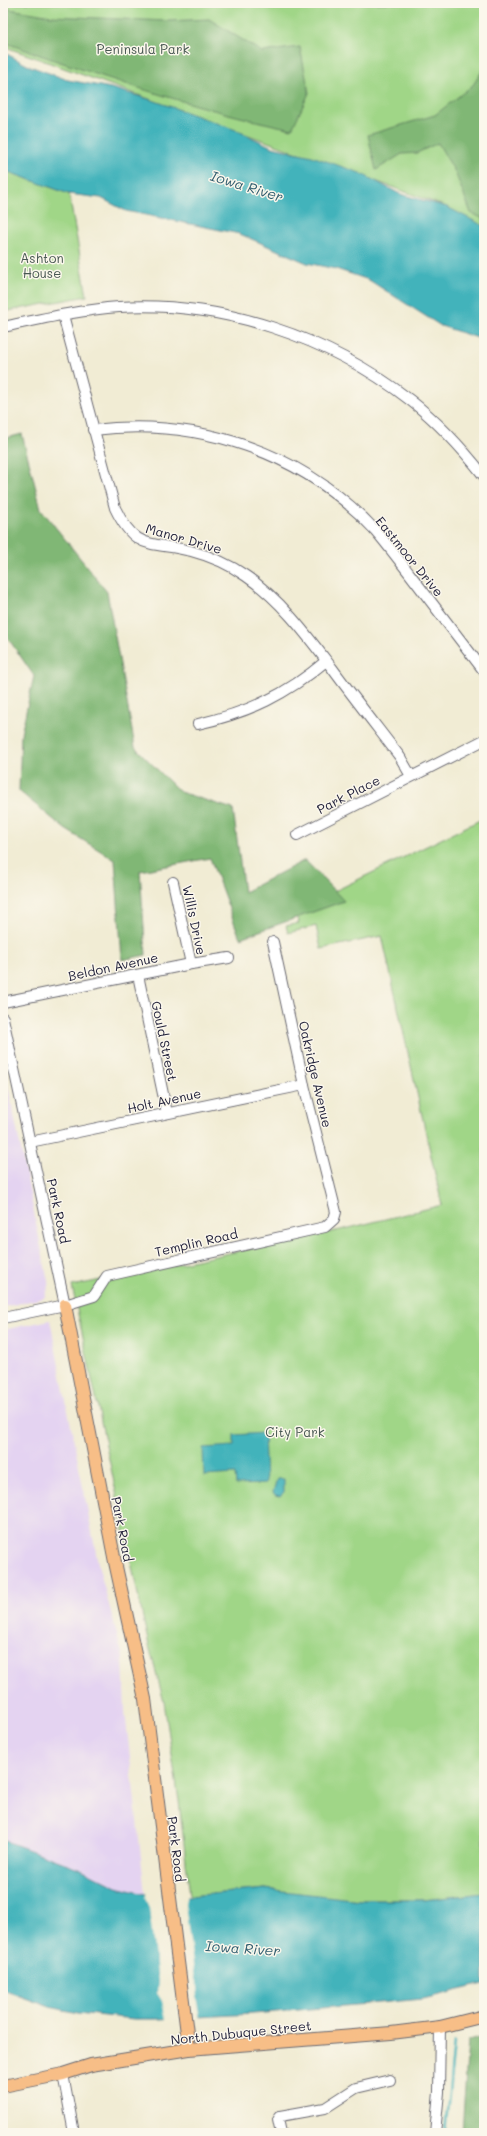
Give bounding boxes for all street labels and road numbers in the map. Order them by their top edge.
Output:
street label: Eastmoor Drive [372,512,448,600]
street label: Manor Drive [144,519,224,557]
street label: Park Place [314,771,382,817]
street label: Willis Drive [179,884,211,956]
street label: Beldon Avenue [66,948,160,984]
street label: Gould Street [148,999,182,1083]
street label: Oakridge Avenue [295,1019,337,1129]
street label: Holt Avenue [125,1084,203,1116]
street label: Park Road [44,1177,74,1245]
street label: Templin Road [153,1224,239,1260]
street label: Park Road [108,1495,138,1563]
street label: Park Road [165,1815,189,1883]
street label: North Dubuque Street [170,2016,313,2048]

